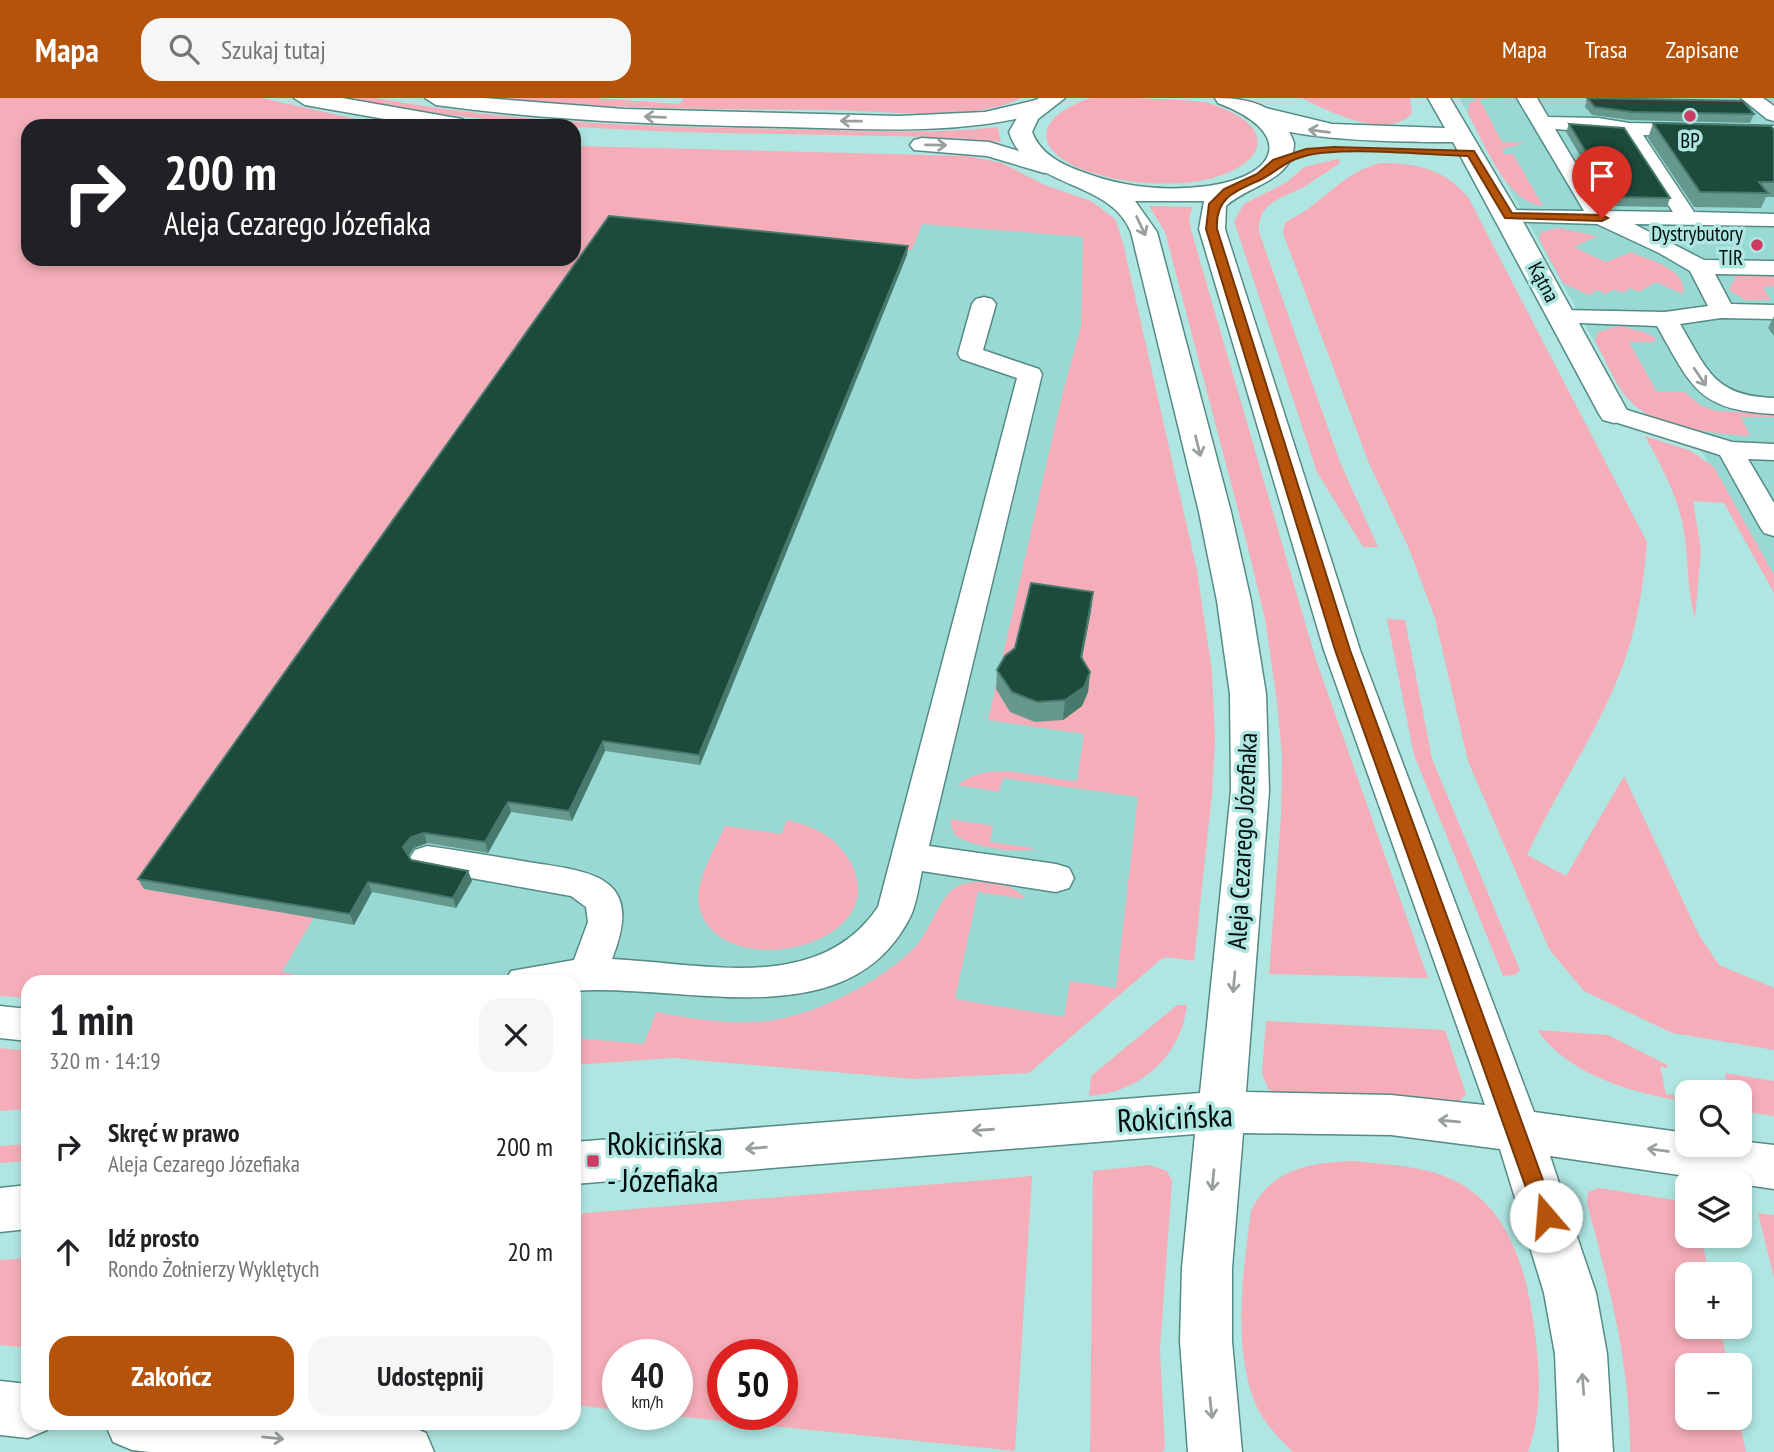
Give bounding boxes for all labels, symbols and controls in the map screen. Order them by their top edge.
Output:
search box [141,18,631,81]
text: Mapa [35,28,99,71]
icon: search [165,30,203,68]
text: Szukaj tutaj [221,33,326,66]
text: Mapa [1502,34,1547,65]
text: Trasa [1585,34,1627,65]
text: Zapisane [1665,34,1739,65]
marker: BP [1682,108,1698,124]
one-way arrow [644,111,667,124]
one-way arrow [839,114,862,128]
one-way arrow [1308,124,1330,137]
place label: BP [1680,127,1700,154]
one-way arrow [924,138,947,152]
text: 200 m [164,140,277,204]
pin [1572,146,1632,218]
icon: right [49,147,140,238]
icon: arrive [1583,157,1621,195]
text: Aleja Cezarego Józefiaka [164,202,431,244]
one-way arrow [1135,215,1148,236]
place label: Dystrybutory TIR [1651,220,1743,271]
marker: Dystrybutory TIR [1749,237,1765,253]
street label: Kątna [1522,257,1566,307]
one-way arrow [1693,367,1707,387]
one-way arrow [1192,434,1205,457]
street label: Aleja Cezarego Józefiaka [1220,732,1264,950]
one-way arrow [1227,970,1240,992]
text: 1 min [49,992,134,1047]
button: close [479,998,553,1072]
text: 320 m · 14:19 [49,1046,161,1075]
map controls [1675,1080,1752,1430]
button: search [1675,1080,1752,1157]
street label: Rokicińska [1116,1093,1234,1141]
one-way arrow [1438,1114,1461,1127]
text: Skręć w prawo [108,1116,239,1149]
place label: Rokicińska - Józefiaka [607,1122,723,1201]
one-way arrow [972,1124,995,1137]
icon: right [49,1128,87,1166]
text: 200 m [495,1130,553,1163]
one-way arrow [746,1142,768,1155]
one-way arrow [1647,1143,1670,1156]
text: Aleja Cezarego Józefiaka [108,1149,300,1178]
marker: Rokicińska - Józefiaka [585,1153,601,1169]
one-way arrow [1206,1169,1219,1191]
button: layers [1675,1171,1752,1248]
position arrow [1509,1179,1583,1253]
text: Idź prosto [108,1221,199,1254]
icon: ahead [49,1233,87,1271]
text: 20 m [507,1235,553,1268]
text: Rondo Żołnierzy Wyklętych [108,1254,319,1283]
button: + [1675,1262,1752,1339]
button: Zakończ [49,1336,294,1416]
button: Udostępnij [308,1336,553,1416]
speed limit sign: 50 [707,1339,798,1430]
text: 40 [631,1352,664,1398]
button: − [1675,1353,1752,1430]
one-way arrow [1576,1373,1589,1396]
text: km/h [632,1390,663,1413]
one-way arrow [1204,1396,1217,1418]
one-way arrow [261,1432,284,1445]

